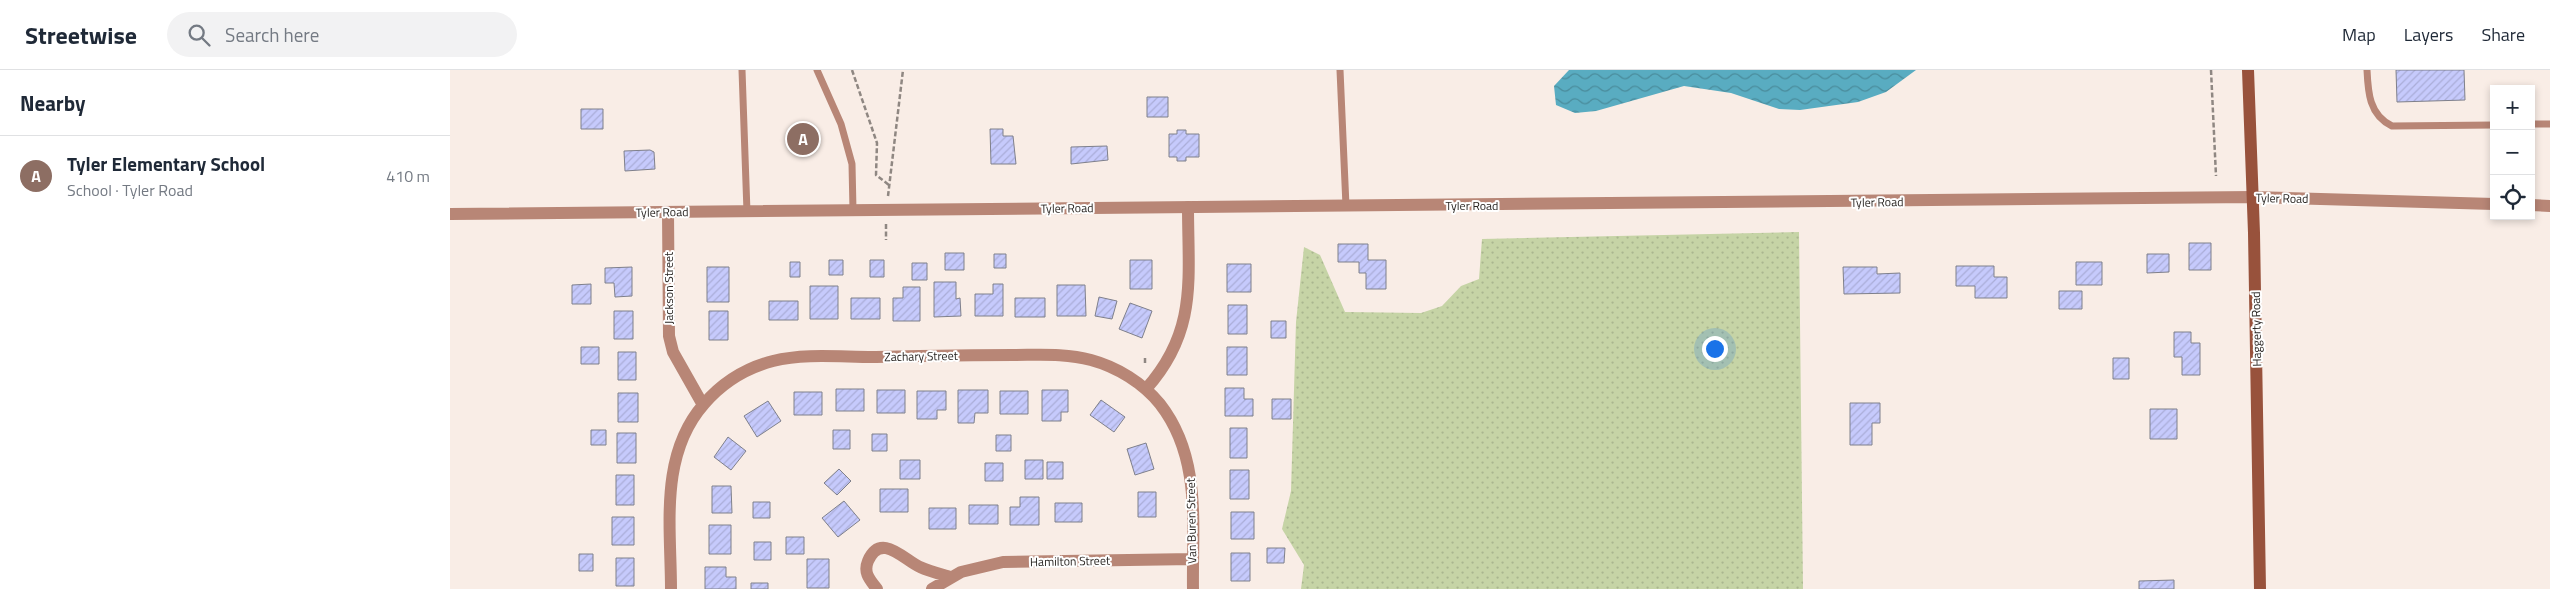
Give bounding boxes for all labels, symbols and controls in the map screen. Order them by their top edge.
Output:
search box [167,12,517,57]
text: Streetwise [25,17,137,53]
text: Search here [225,20,319,49]
icon: search [185,21,213,49]
text: Map [2342,21,2376,48]
text: Layers [2404,21,2453,48]
text: Share [2481,21,2525,48]
map controls [2490,85,2535,220]
button: + [2490,85,2535,130]
text: Nearby [20,87,85,119]
pin: A [787,120,819,158]
button: − [2490,130,2535,175]
text: Tyler Elementary School [67,149,265,178]
text: A [31,164,41,188]
text: 410 m [386,164,430,188]
button: locate [2490,175,2535,220]
text: School · Tyler Road [67,178,193,202]
street label: Tyler Road [2255,188,2309,208]
street label: Tyler Road [1850,192,1904,212]
street label: Tyler Road [1446,196,1498,215]
street label: Tyler Road [1040,198,1094,218]
street label: Tyler Road [635,202,689,222]
street label: Jackson Street [659,251,678,324]
street label: Haggerty Road [2246,291,2266,367]
your location [1702,336,1728,362]
street label: Zachary Street [884,346,959,366]
street label: Van Buren Street [1181,477,1201,564]
street label: Hamilton Street [1030,551,1111,571]

